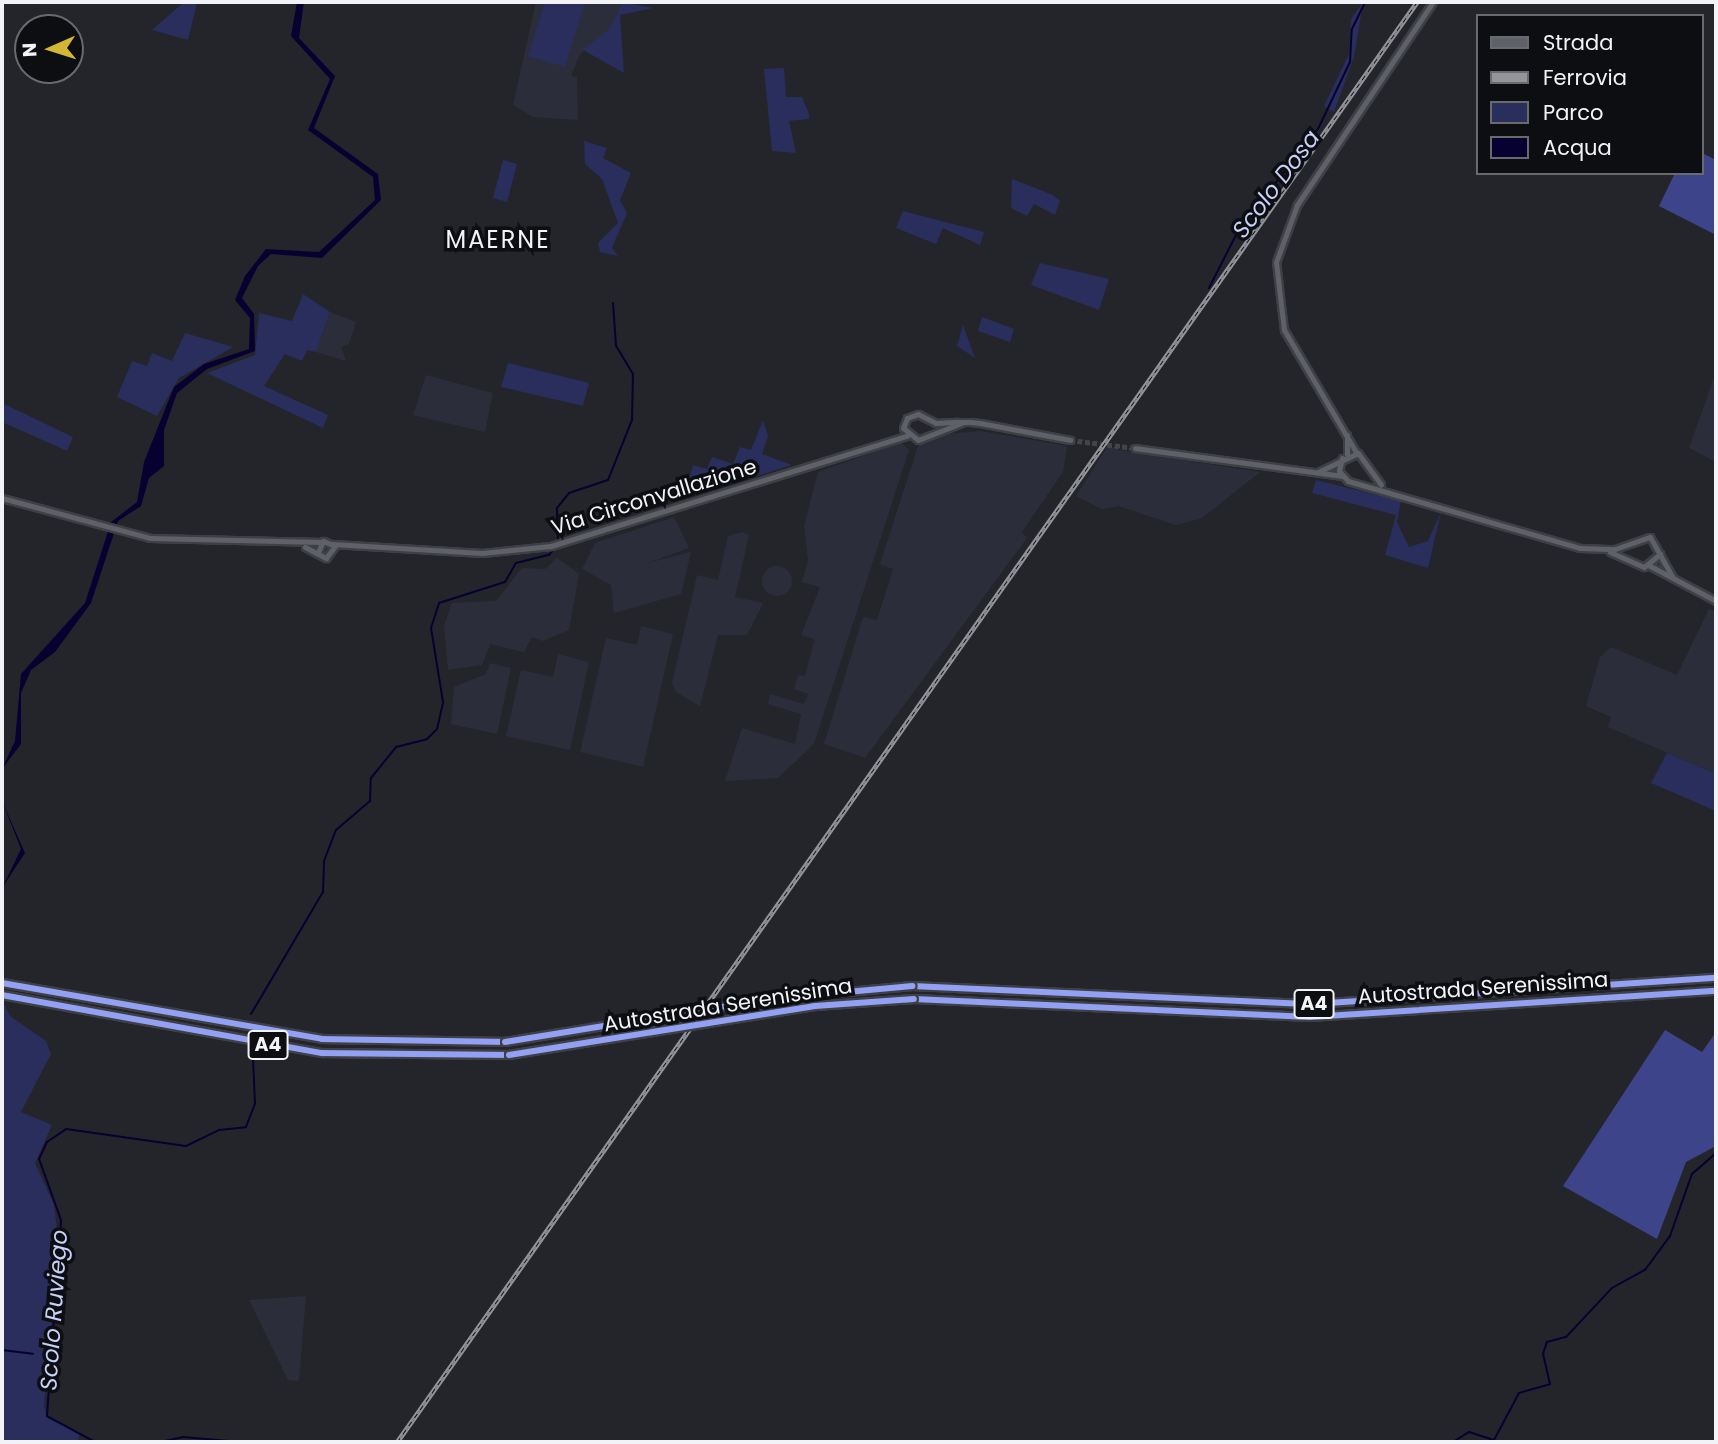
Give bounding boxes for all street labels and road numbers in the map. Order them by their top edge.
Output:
street label: Via Circonvallazione [548,454,760,540]
street label: Autostrada Serenissima [1357,967,1609,1009]
street label: Autostrada Serenissima [602,973,854,1037]
road number: A4 [1293,988,1335,1020]
road number: A4 [247,1030,289,1060]

